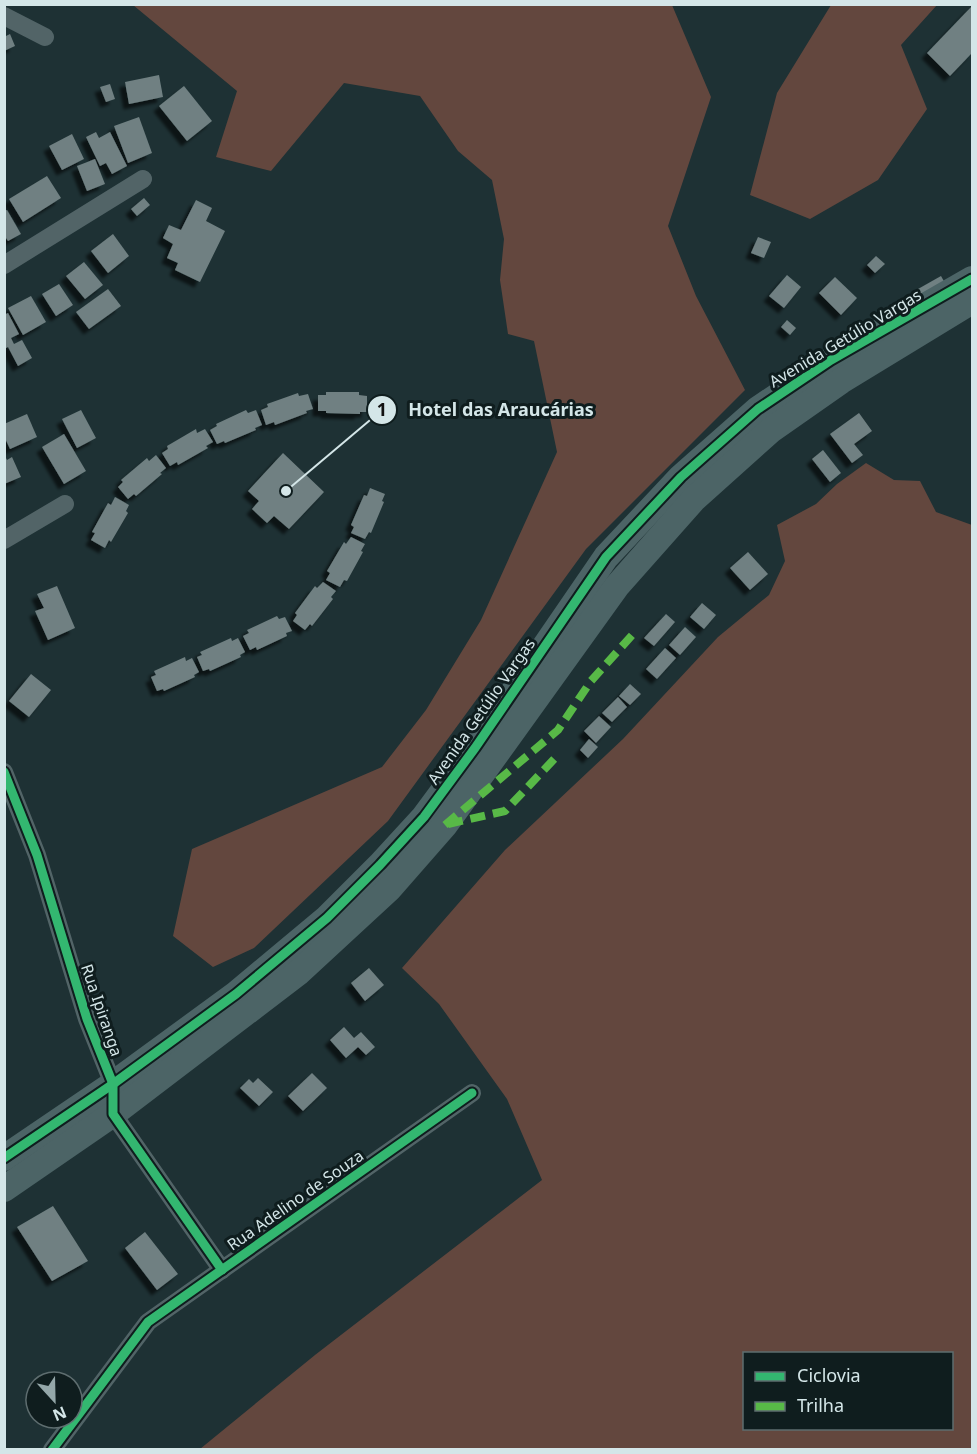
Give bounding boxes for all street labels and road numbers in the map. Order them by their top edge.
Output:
street label: Avenida Getúlio Vargas [765,284,925,392]
street label: Avenida Getúlio Vargas [422,633,540,789]
street label: Rua Ipiranga [76,961,128,1059]
street label: Rua Adelino de Souza [222,1145,368,1255]

